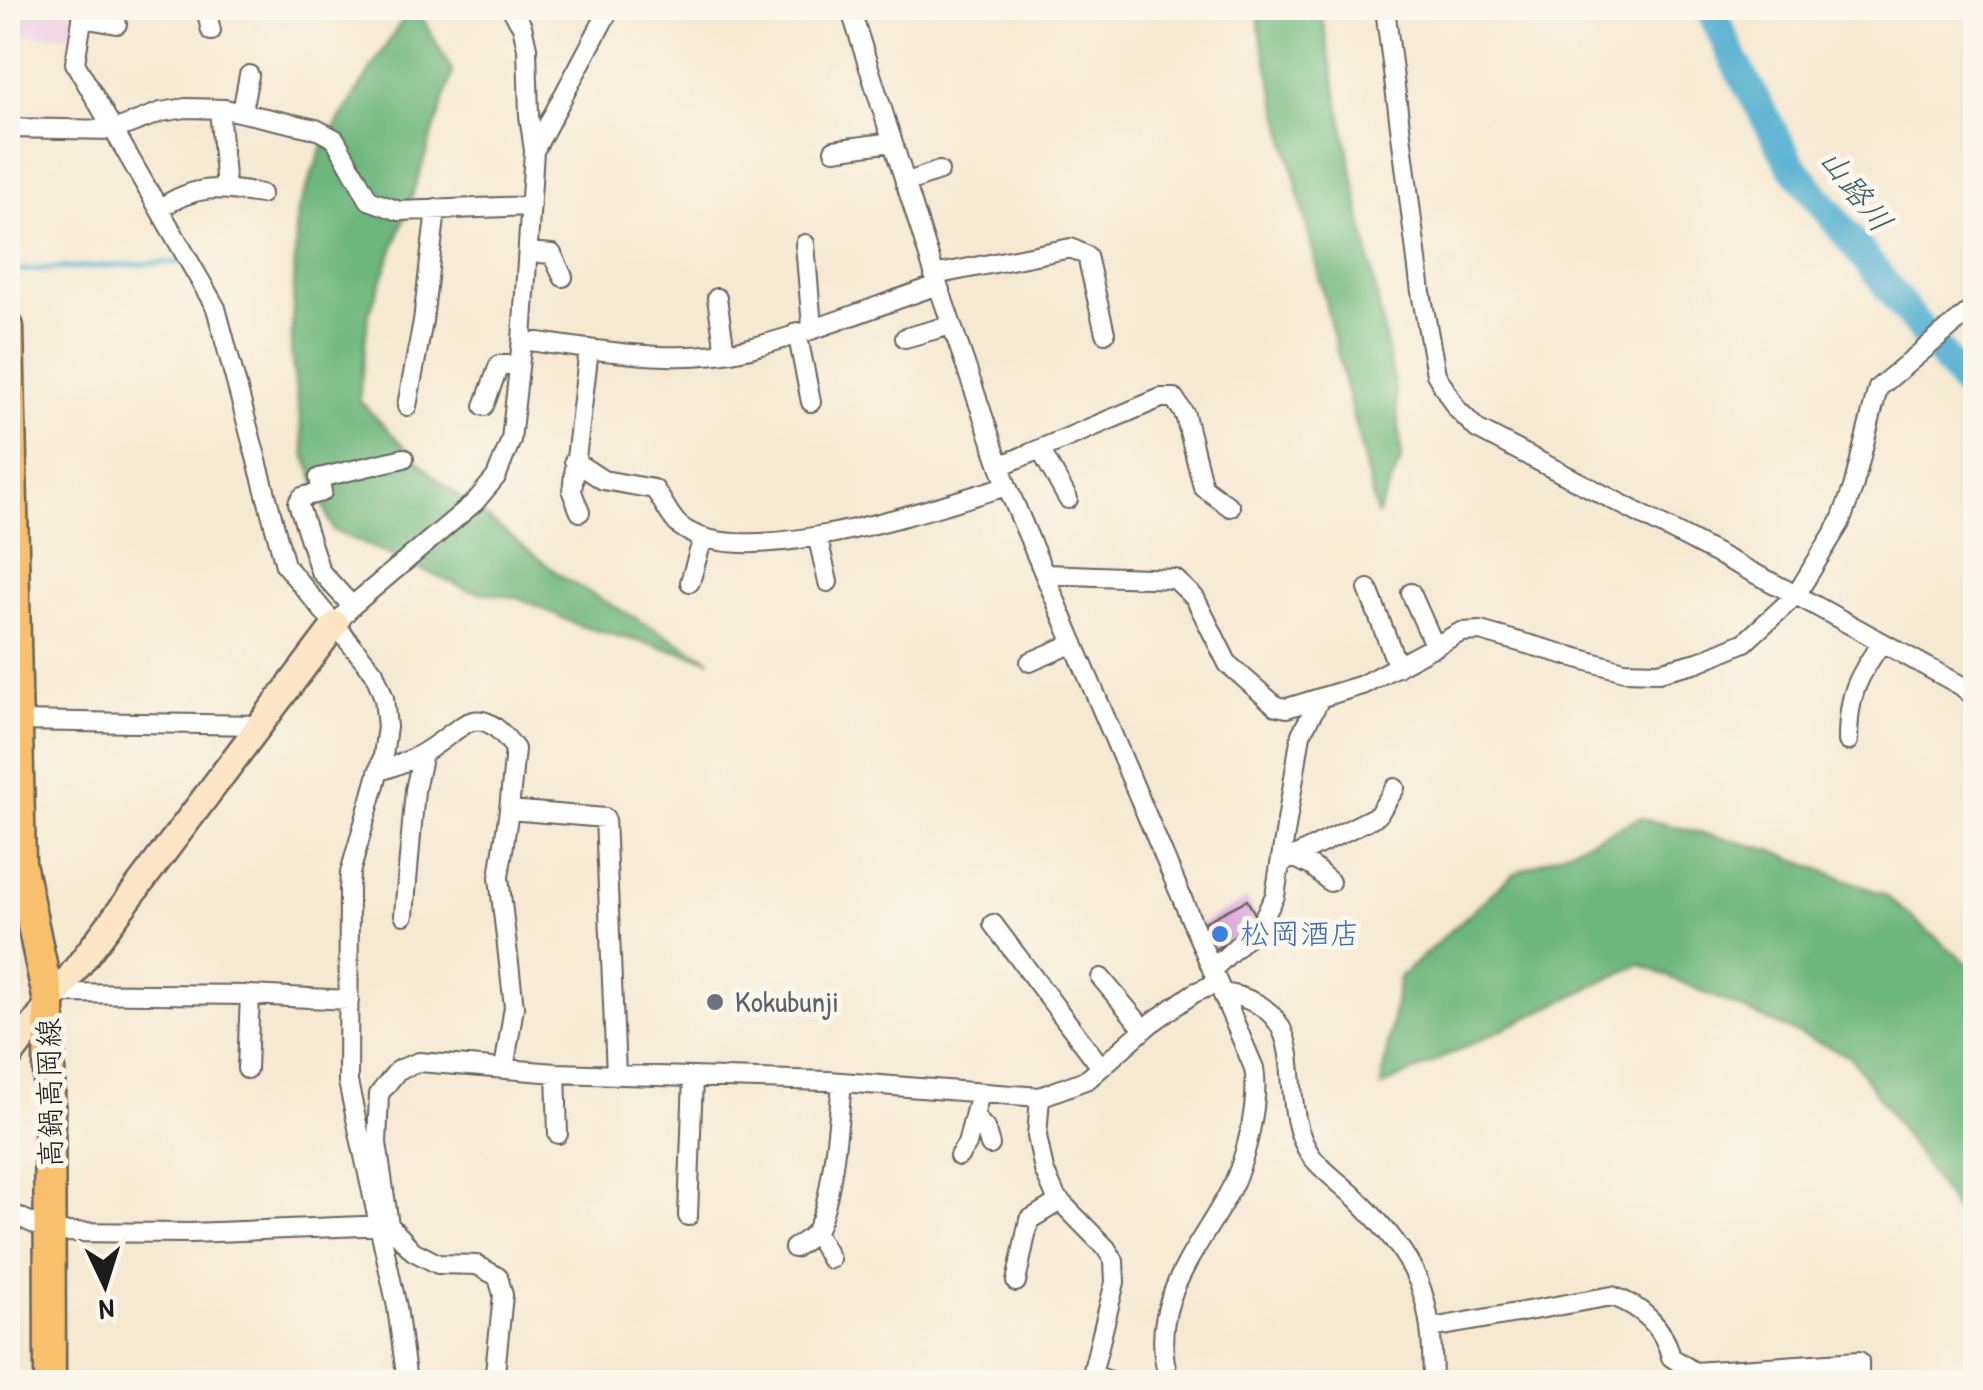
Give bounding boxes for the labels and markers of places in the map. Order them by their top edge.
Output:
place label: 松岡酒店 [1240,913,1360,953]
marker: 松岡酒店 [1209,923,1231,945]
place label: Kokubunji [735,981,839,1021]
marker: Kokubunji [704,991,726,1013]

